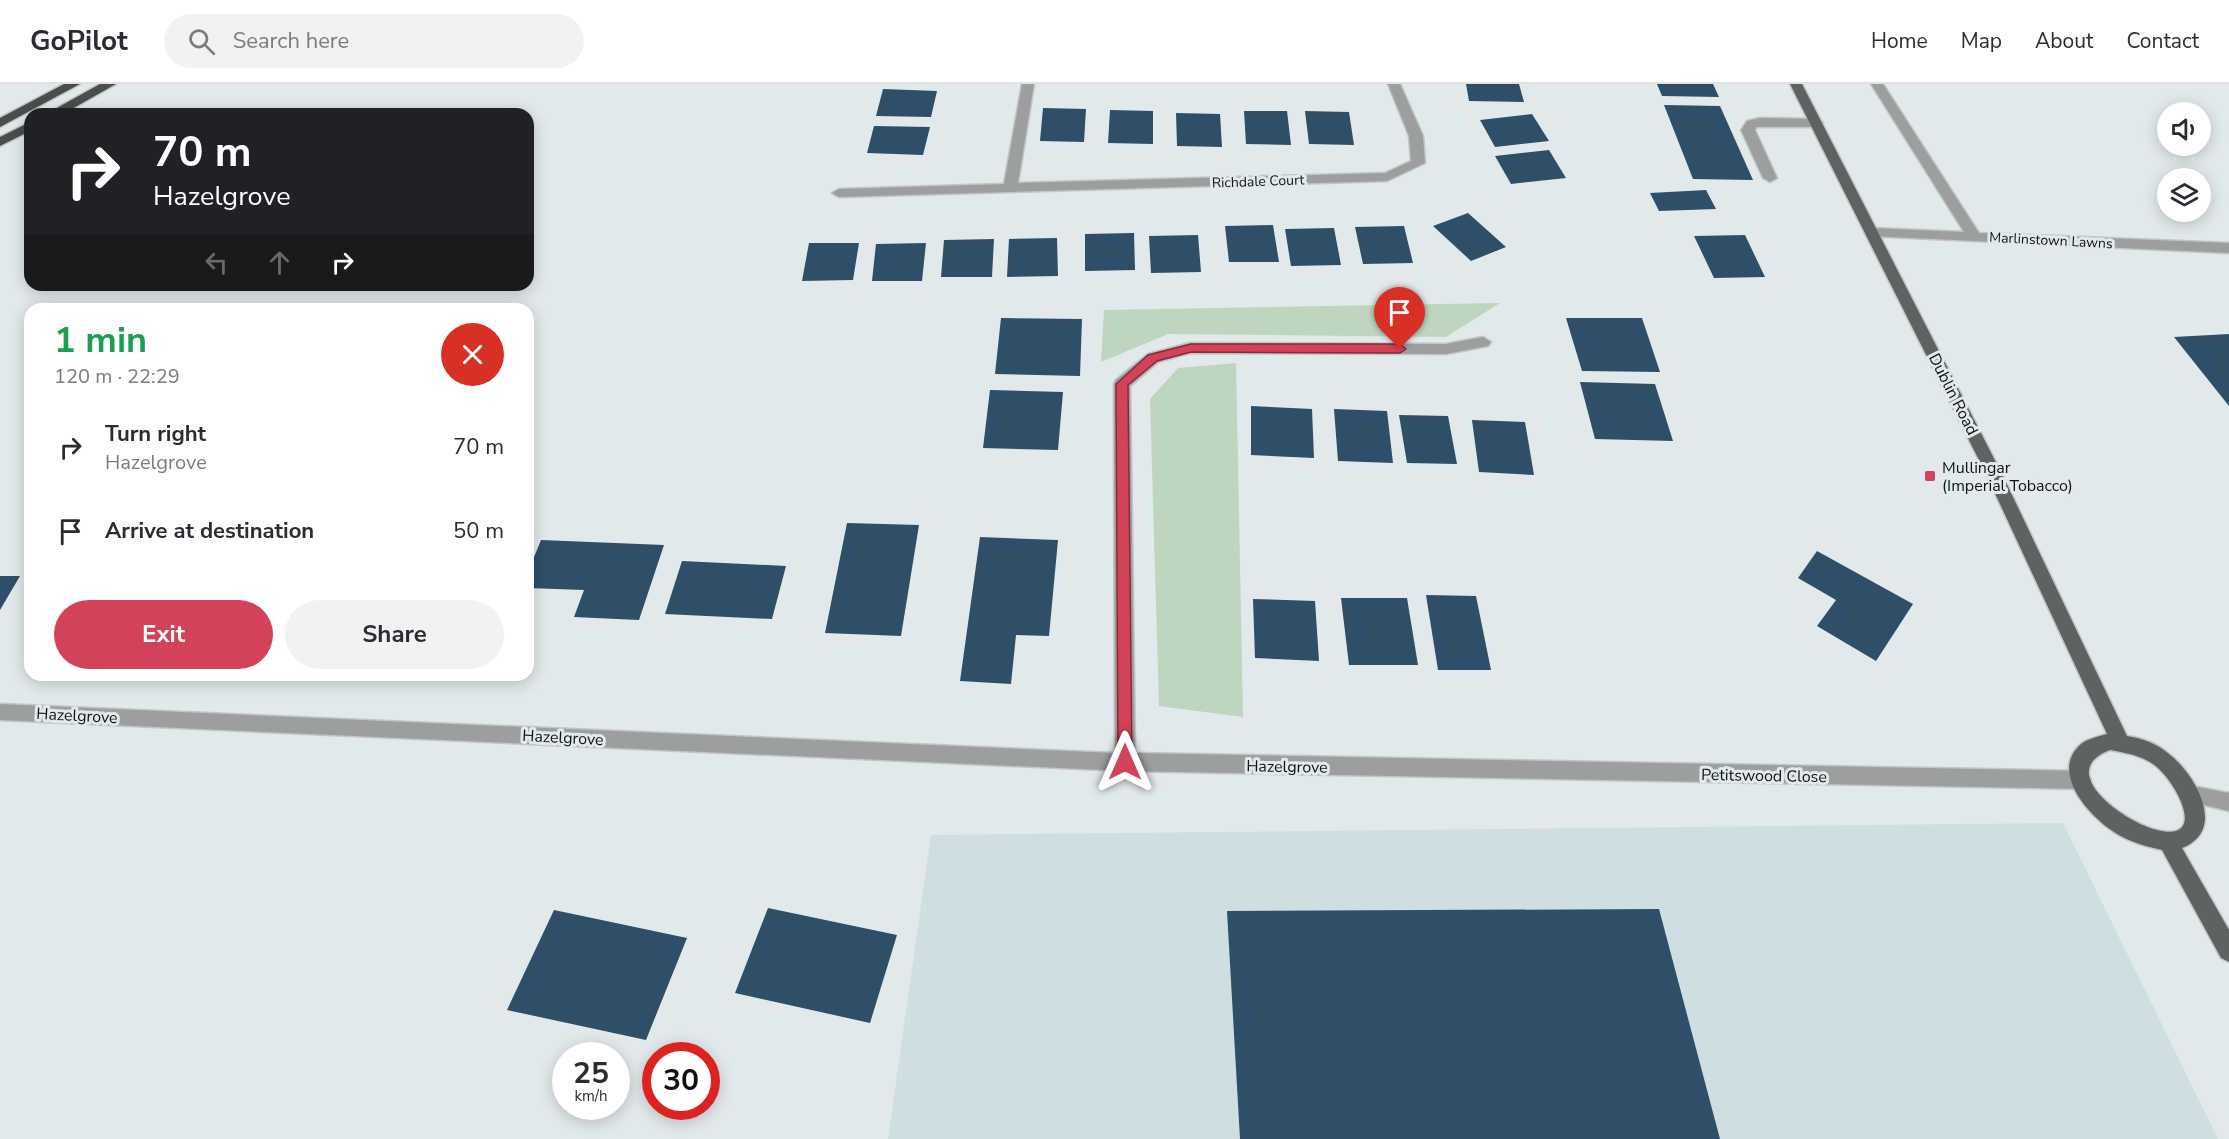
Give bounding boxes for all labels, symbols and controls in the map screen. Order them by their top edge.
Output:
search box [164,14,584,68]
text: GoPilot [30,22,128,60]
icon: search [185,25,218,58]
text: Search here [233,26,349,56]
text: Home [1871,27,1928,55]
text: Map [1961,27,2002,55]
text: About [2035,27,2093,55]
text: Contact [2126,27,2199,55]
map controls [2157,102,2211,222]
button: sound [2157,102,2211,156]
text: 70 m [153,124,252,181]
icon: right [54,132,132,210]
button: layers [2157,168,2211,222]
street label: Richdale Court [1211,170,1305,193]
text: Hazelgrove [153,178,291,215]
street label: Marlinstown Lawns [1989,228,2113,253]
icon: left [200,246,233,279]
icon: ahead [263,246,296,279]
icon: right [326,246,359,279]
pin [1374,287,1425,349]
icon: arrive [1383,296,1416,329]
text: 1 min [54,316,147,365]
button: close [441,323,504,386]
street label: Dublin Road [1923,350,1983,439]
text: 120 m · 22:29 [54,363,180,390]
text: Turn right [105,419,206,449]
icon: right [54,431,87,464]
text: 70 m [453,432,504,462]
text: Hazelgrove [105,449,207,476]
place label: Mullingar (Imperial Tobacco) [1942,457,2073,497]
marker: Mullingar (Imperial Tobacco) [1923,469,1937,483]
icon: arrive [54,515,87,548]
text: Arrive at destination [105,516,314,546]
text: 50 m [453,516,504,546]
button: Exit [54,600,273,669]
button: Share [285,600,504,669]
street label: Hazelgrove [36,703,118,729]
street label: Hazelgrove [522,725,604,751]
position arrow [1093,730,1157,794]
street label: Hazelgrove [1246,755,1328,779]
street label: Petitswood Close [1701,764,1827,788]
speed limit sign: 30 [642,1042,720,1120]
text: 25 [573,1053,609,1094]
text: km/h [574,1086,608,1106]

